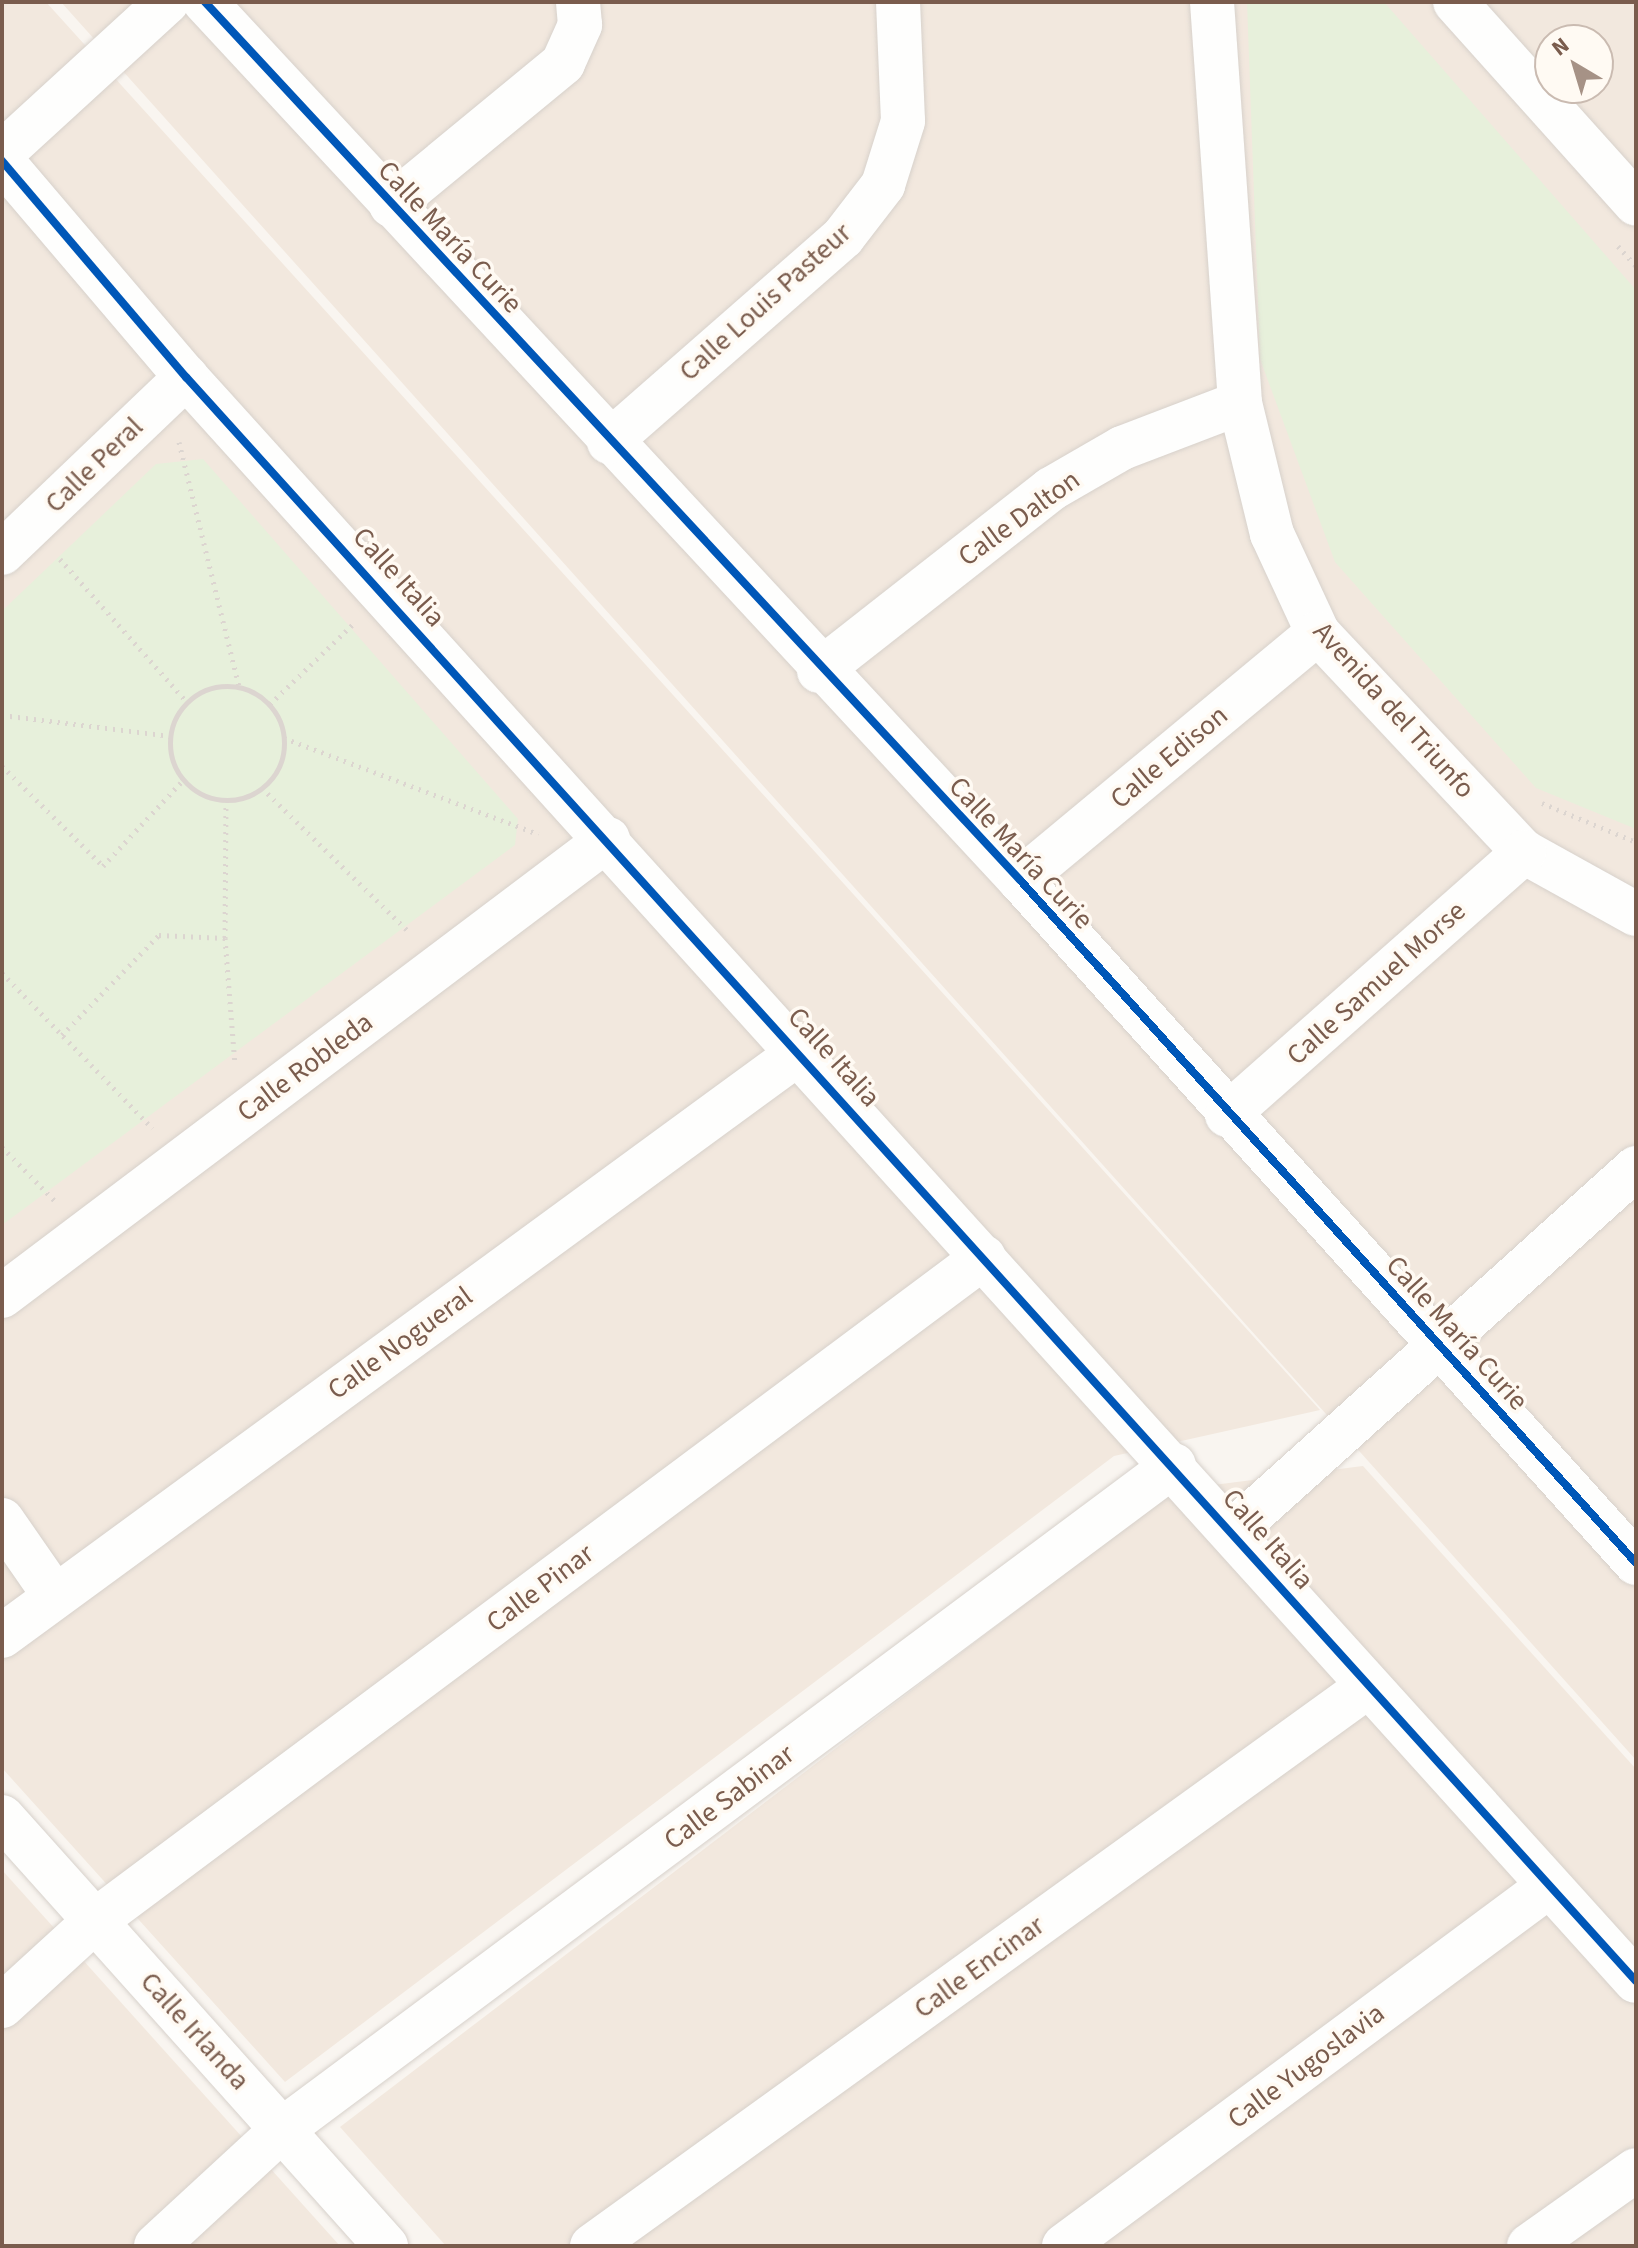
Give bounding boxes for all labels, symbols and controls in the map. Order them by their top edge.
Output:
north arrow [1534,24,1614,104]
text: N [1545,30,1576,64]
street label: Calle María Curie [371,154,529,320]
street label: Calle Louis Pasteur [672,216,858,388]
street label: Calle Peral [38,410,150,520]
street label: Calle Dalton [952,463,1086,573]
street label: Calle Italia [346,520,452,634]
street label: Avenida del Triunfo [1306,615,1482,805]
street label: Calle Edison [1103,698,1235,816]
street label: Calle María Curie [942,770,1100,936]
street label: Calle Samuel Morse [1280,894,1472,1072]
street label: Calle Italia [781,1000,887,1114]
street label: Calle Robleda [231,1005,379,1129]
street label: Calle María Curie [1379,1249,1535,1417]
street label: Calle Nogueral [321,1279,479,1407]
street label: Calle Italia [1215,1482,1321,1596]
street label: Calle Pinar [480,1537,600,1639]
street label: Calle Sabinar [657,1737,801,1857]
street label: Calle Encinar [907,1909,1051,2025]
street label: Calle Irlanda [133,1965,257,2097]
street label: Calle Yugoslavia [1221,1996,1391,2136]

